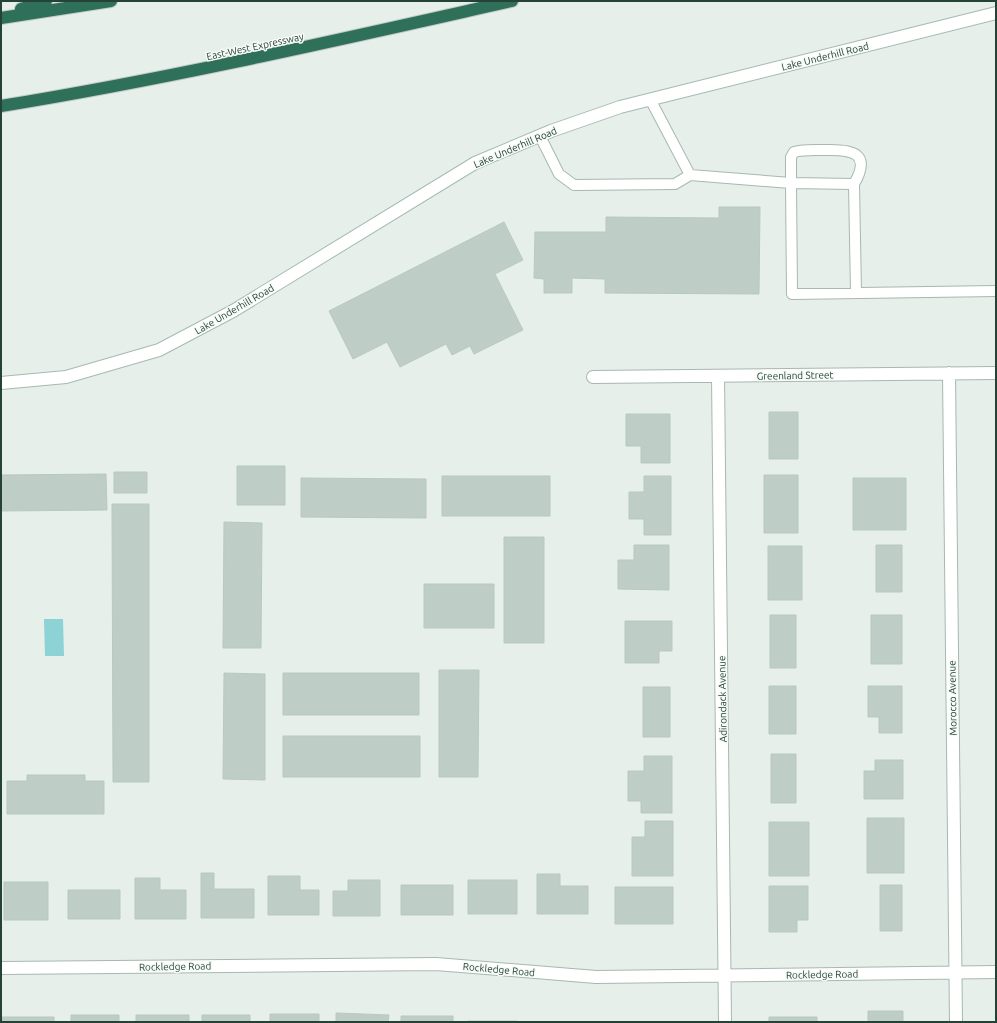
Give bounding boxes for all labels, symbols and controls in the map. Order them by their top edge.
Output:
street label: East-West Expressway [205,31,305,62]
street label: Lake Underhill Road [780,40,870,73]
street label: Lake Underhill Road [472,125,559,170]
street label: Lake Underhill Road [193,282,276,337]
street label: Greenland Street [757,369,834,382]
street label: Adirondack Avenue [716,656,729,742]
street label: Morocco Avenue [946,660,959,736]
street label: Rockledge Road [139,960,211,973]
street label: Rockledge Road [462,961,536,978]
street label: Rockledge Road [786,968,858,981]

